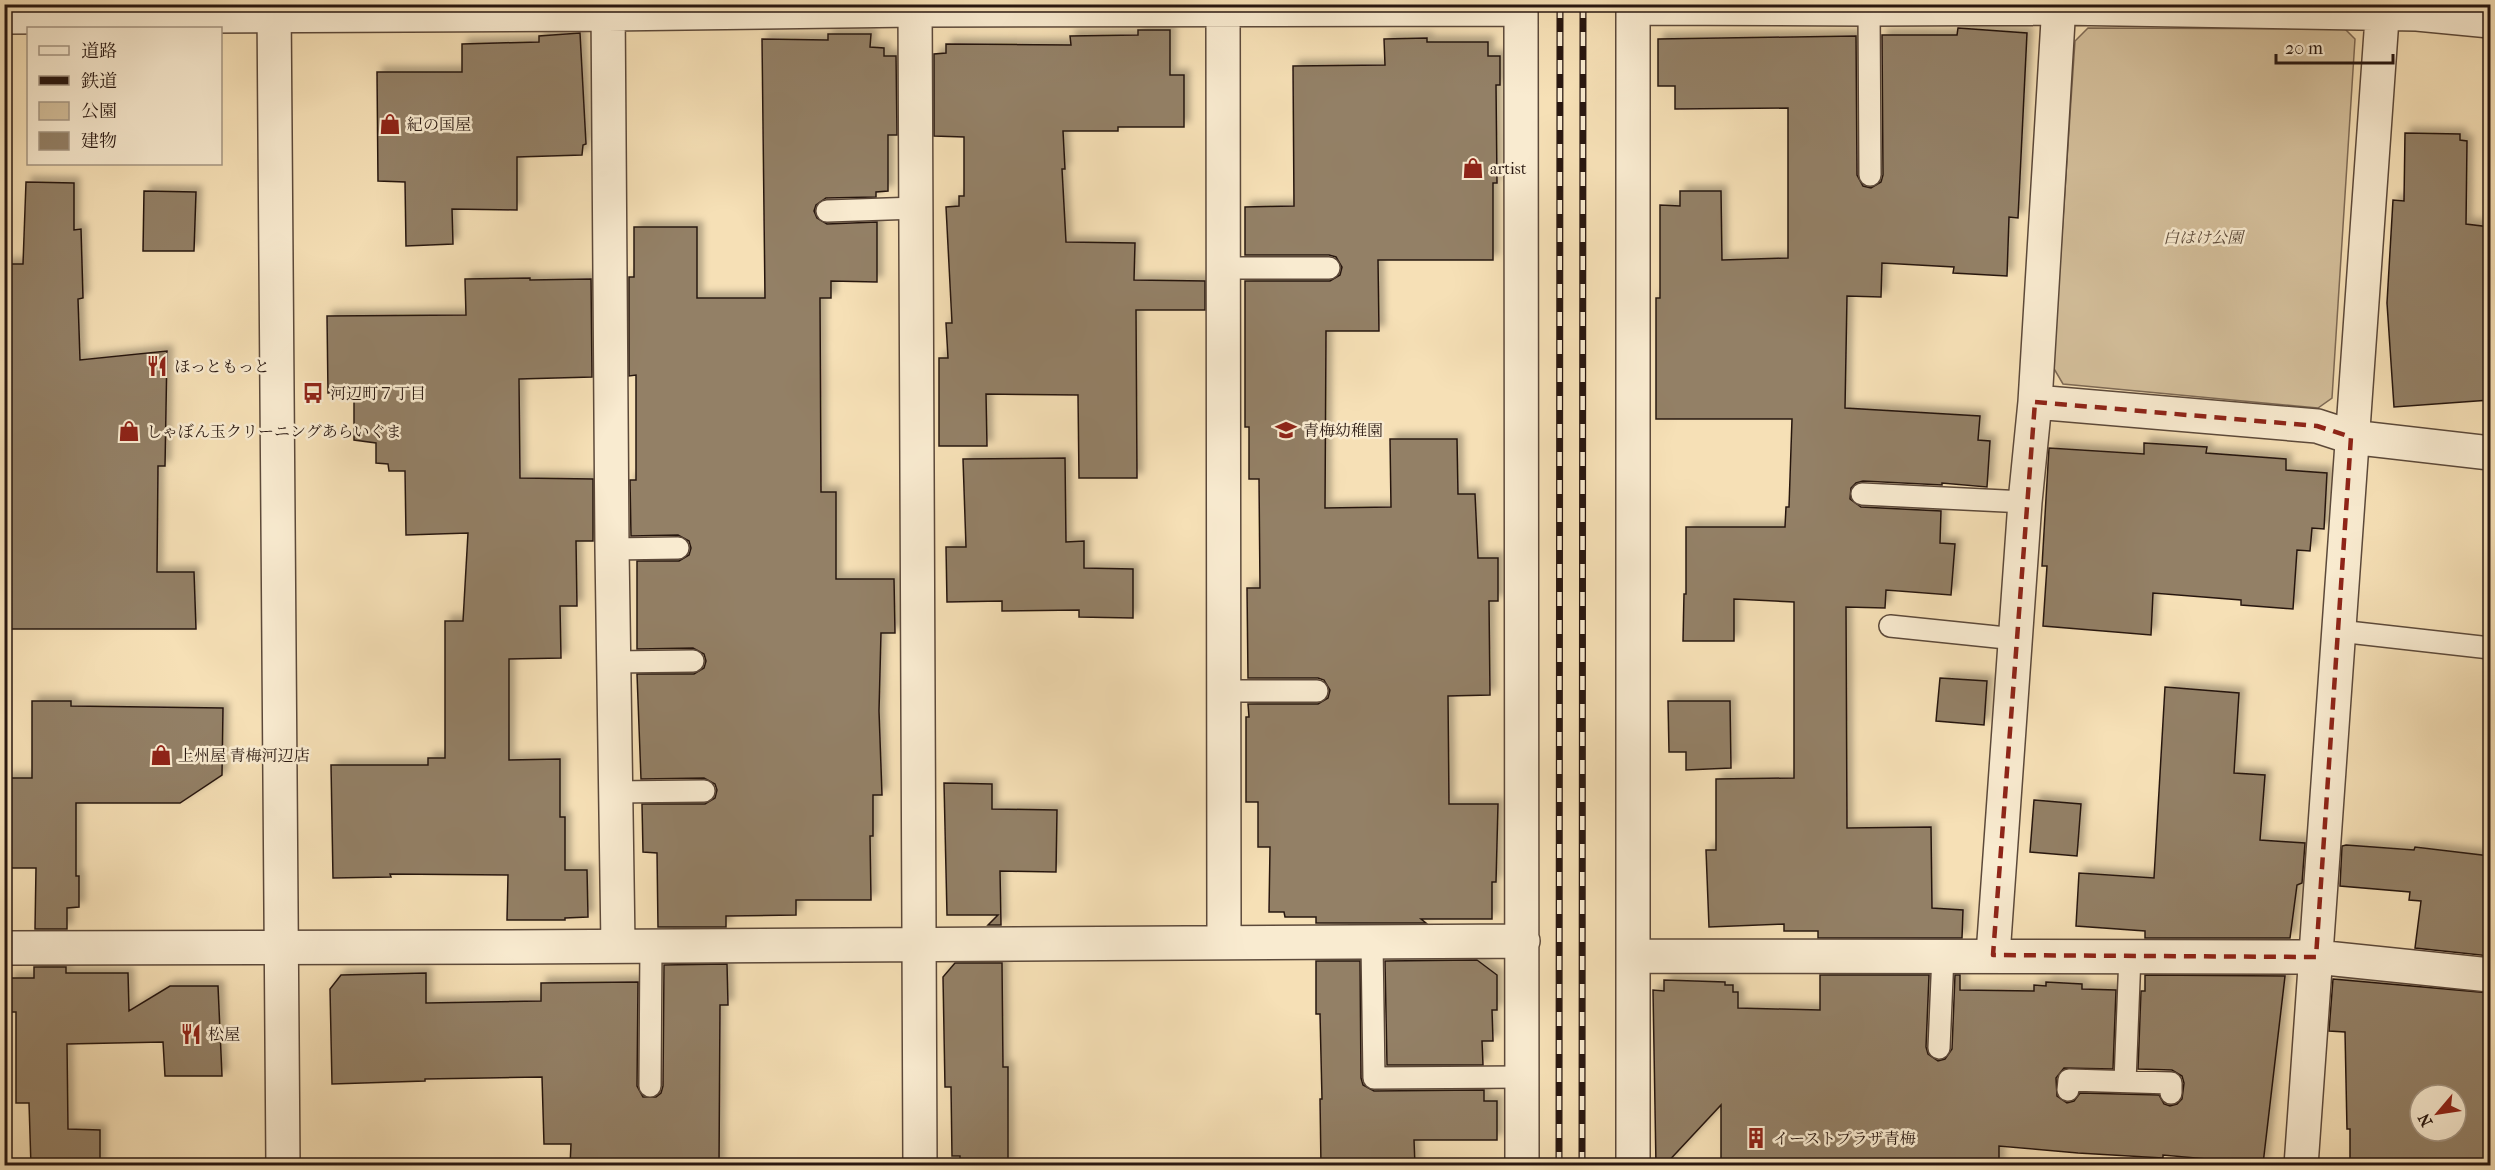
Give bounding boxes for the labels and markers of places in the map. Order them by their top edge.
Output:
shop icon: 紀の国屋 [378,112,402,136]
place label: 紀の国屋 [407,115,471,134]
shop icon: artist [1461,156,1485,180]
place label: artist [1490,159,1527,178]
restaurant icon: ほっともっと [145,354,169,378]
place label: ほっともっと [174,357,270,376]
bus stop icon: 河辺町７丁目 [301,381,325,405]
place label: 河辺町７丁目 [330,384,426,403]
school or university icon: 青梅幼稚園 [1274,418,1298,442]
shop icon: しゃぼん玉クリーニングあらいぐま [117,419,141,443]
place label: 青梅幼稚園 [1303,421,1383,440]
place label: しゃぼん玉クリーニングあらいぐま [146,422,402,441]
shop icon: 上州屋 青梅河辺店 [149,743,173,767]
place label: 上州屋 青梅河辺店 [178,746,309,765]
restaurant icon: 松屋 [179,1022,203,1046]
place label: 松屋 [208,1025,240,1044]
building icon: イーストプラザ青梅 [1744,1126,1768,1150]
place label: イーストプラザ青梅 [1773,1129,1916,1148]

